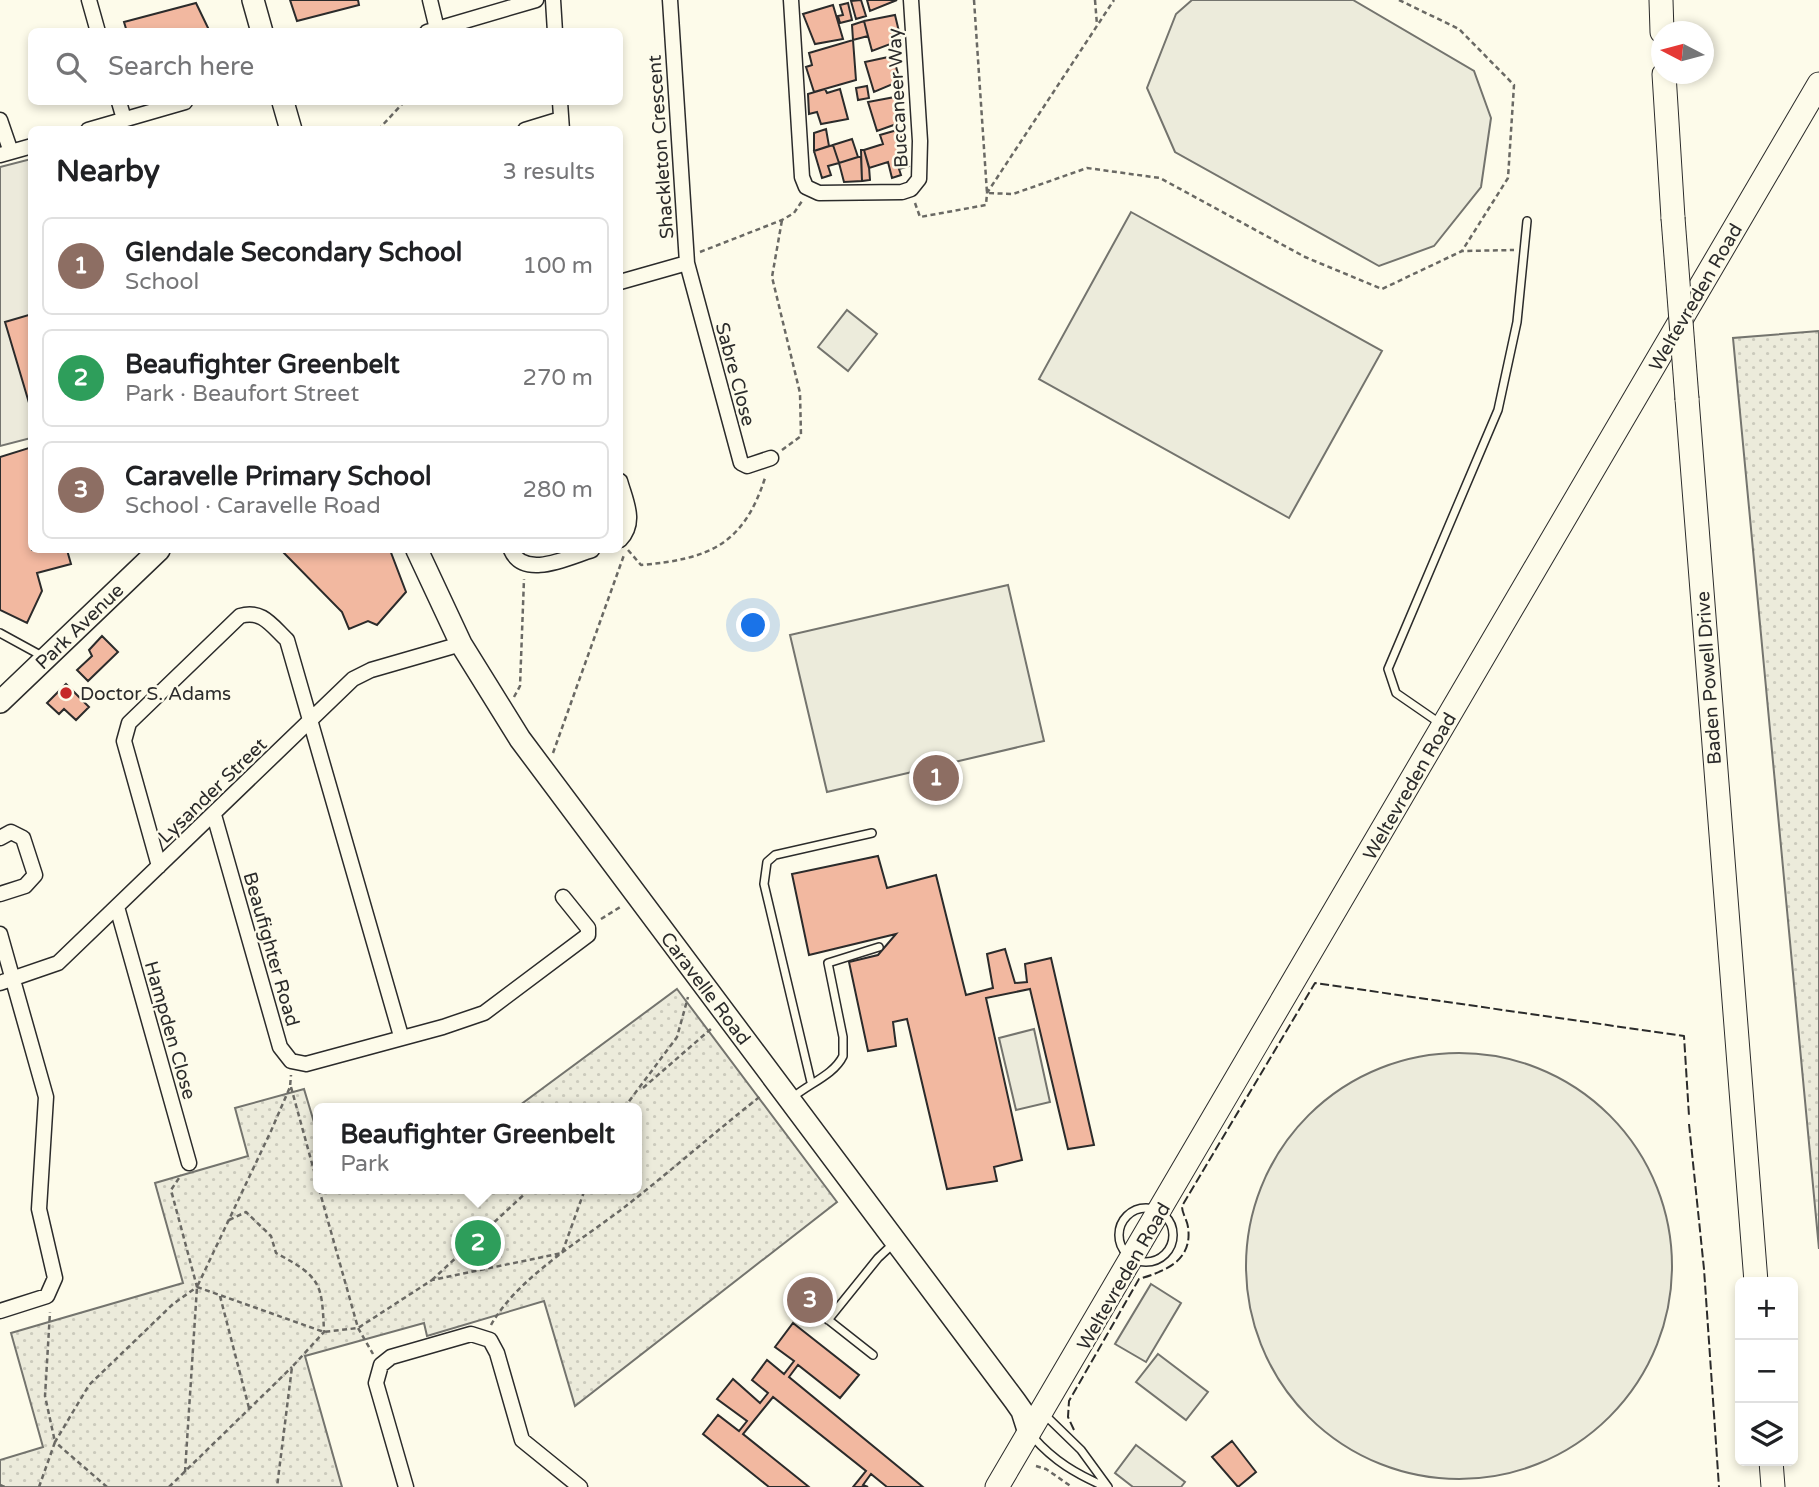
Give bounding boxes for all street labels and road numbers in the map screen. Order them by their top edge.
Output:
street label: Buccaneer Way [883,28,913,168]
street label: Shackleton Crescent [644,54,678,240]
street label: Weltevreden Road [1645,220,1747,375]
street label: Sabre Close [711,320,759,429]
street label: Park Avenue [31,579,128,674]
street label: Baden Powell Drive [1692,590,1726,765]
street label: Weltevreden Road [1359,709,1461,864]
street label: Lysander Street [154,734,271,848]
street label: Beaufighter Road [239,870,304,1029]
street label: Caravelle Road [656,928,755,1049]
street label: Hampden Close [140,958,200,1102]
street label: Weltevreden Road [1073,1199,1175,1354]

